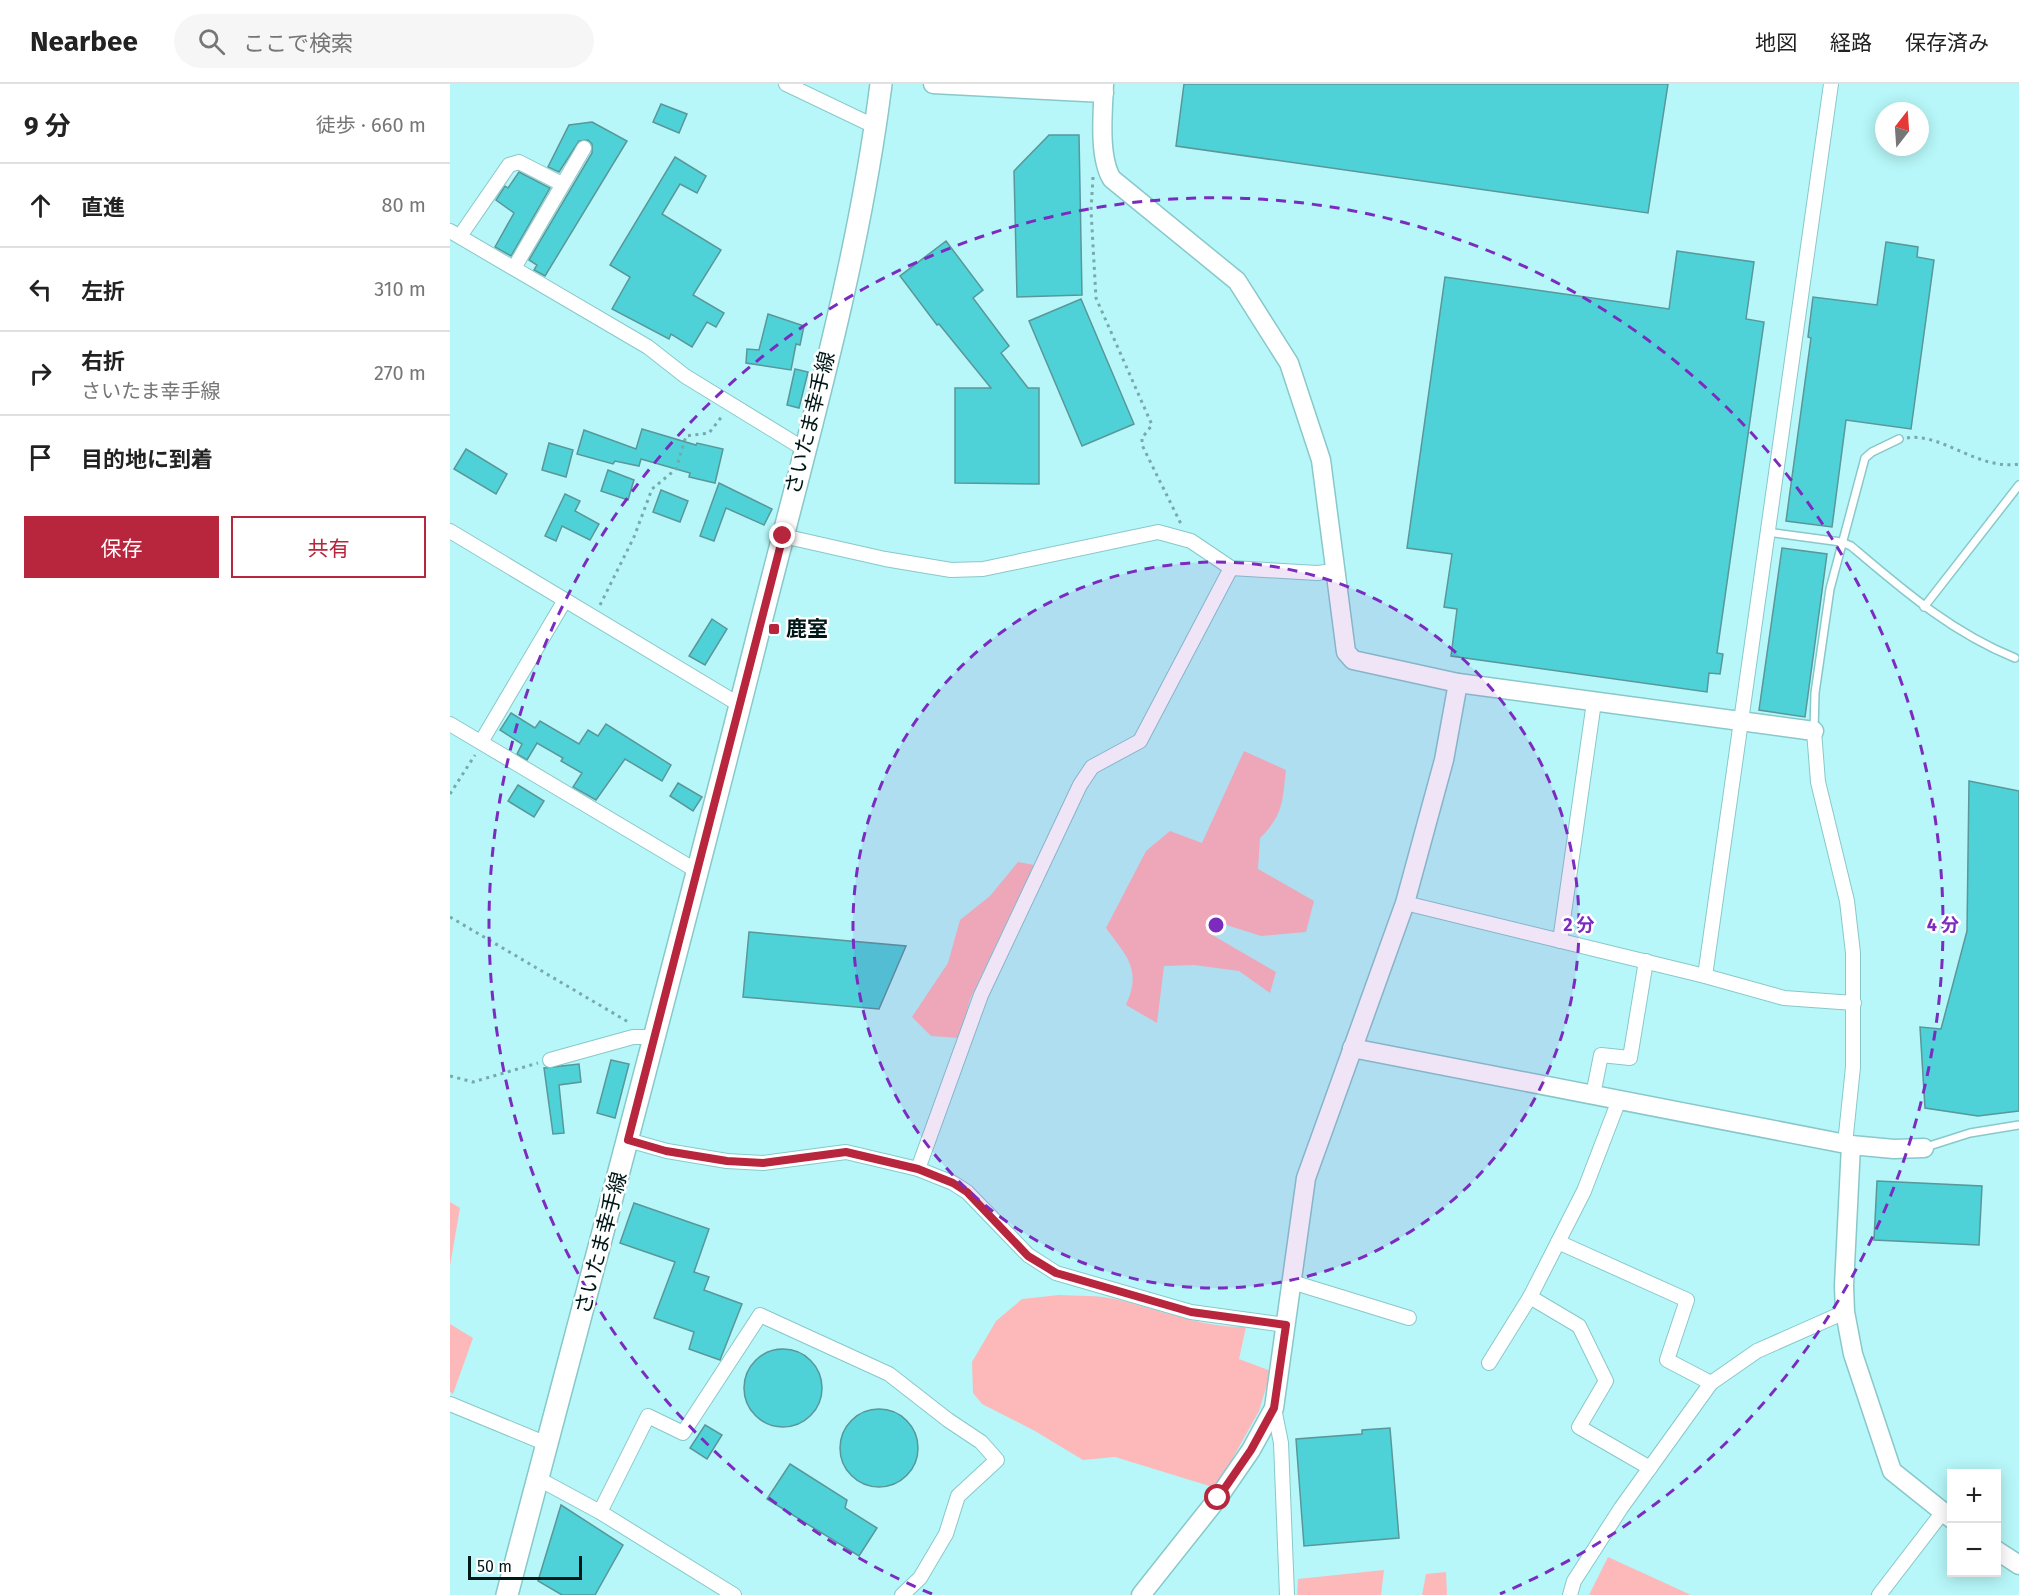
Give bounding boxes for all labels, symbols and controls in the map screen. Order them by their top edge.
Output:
search box [174,14,594,68]
text: Nearbee [30,25,138,58]
icon: search [195,25,228,58]
text: ここで検索 [243,30,353,57]
text: 地図 [1755,30,1797,56]
text: 経路 [1830,30,1872,56]
text: 保存済み [1905,30,1989,56]
north arrow [1875,102,1929,156]
text: 9 分 [24,111,71,142]
text: 徒歩 · 660 m [316,113,426,137]
icon: ahead [24,189,57,222]
text: 80 m [381,193,426,217]
text: 直進 [81,194,125,221]
icon: left [24,273,57,306]
text: 310 m [374,277,426,301]
text: 左折 [81,278,125,305]
text: 右折 [81,348,125,375]
street label: さいたま幸手線 [780,349,840,497]
icon: right [24,357,57,390]
text: 270 m [374,361,426,385]
text: さいたま幸手線 [81,379,220,403]
icon: arrive [24,441,57,474]
text: 目的地に到着 [81,446,213,473]
button: 保存 [24,516,219,578]
button: 共有 [231,516,426,578]
route end [769,522,795,548]
place label: 鹿室 [786,616,828,642]
marker: 鹿室 [767,622,781,636]
text: 2 分 [1563,914,1595,936]
text: 4 分 [1927,914,1959,936]
centre of rings [1206,915,1226,935]
street label: さいたま幸手線 [570,1169,632,1317]
map controls [1947,1469,2001,1577]
button: + [1947,1469,2001,1523]
route start [1204,1484,1230,1510]
button: − [1947,1523,2001,1577]
scale bar [468,1553,582,1580]
text: 50 m [477,1557,512,1576]

